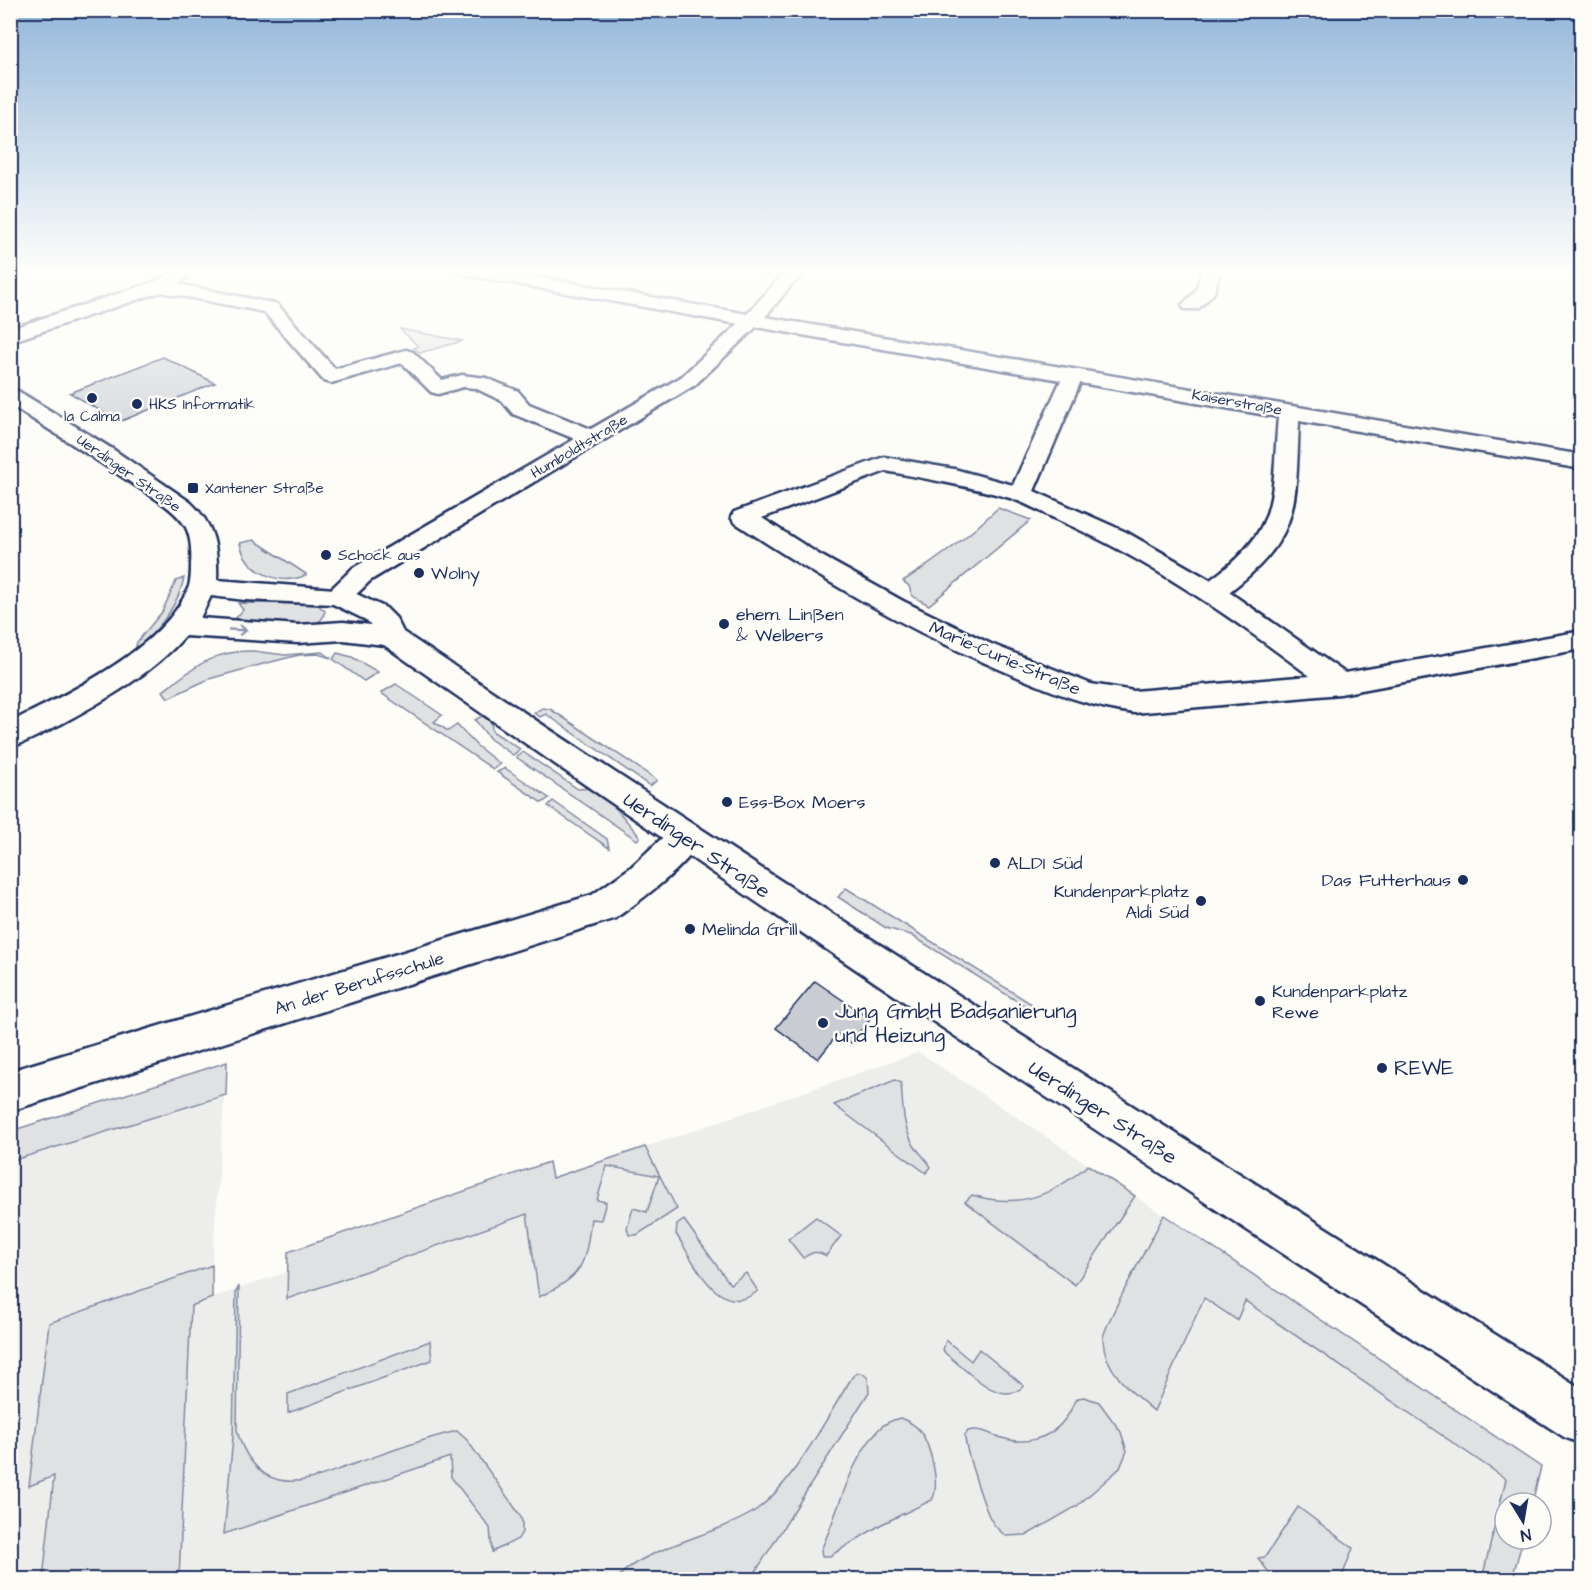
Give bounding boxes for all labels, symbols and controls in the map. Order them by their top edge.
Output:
street label: Kaiserstraße [1190,384,1284,421]
marker: la Calma [85,391,99,405]
place label: HKS Informatik [149,394,255,415]
marker: HKS Informatik [130,397,144,411]
place label: la Calma [64,406,120,427]
street label: Humboldtstraße [527,409,632,484]
street label: Uerdinger Straße [72,430,185,518]
place label: Xantener Straße [205,478,324,499]
marker: Xantener Straße [186,481,200,495]
place label: Schock aus [338,545,421,566]
marker: Schock aus [319,548,333,562]
place label: Wolny [431,561,480,587]
marker: Wolny [412,566,426,580]
place label: ehem. Linßen & Welbers [736,602,844,648]
street label: Marie-Curie-Straße [925,615,1085,702]
marker: ehem. Linßen & Welbers [717,617,731,631]
one-way arrow [227,624,247,635]
street label: Uerdinger Straße [616,785,776,907]
place label: Ess-Box Moers [739,790,866,815]
marker: Ess-Box Moers [720,795,734,809]
place label: ALDI Süd [1007,851,1083,876]
marker: ALDI Süd [988,856,1002,870]
place label: Das Futterhaus [1322,868,1451,893]
marker: Das Futterhaus [1456,873,1470,887]
place label: Kundenparkplatz Aldi Süd [1054,879,1189,925]
marker: Kundenparkplatz Aldi Süd [1194,894,1208,908]
place label: Melinda Grill [702,917,798,942]
marker: Melinda Grill [683,922,697,936]
street label: An der Berufsschule [271,946,447,1021]
place label: Kundenparkplatz Rewe [1272,979,1407,1025]
marker: Kundenparkplatz Rewe [1253,994,1267,1008]
place label: Jung GmbH Badsanierung und Heizung [835,997,1077,1052]
marker: Jung GmbH Badsanierung und Heizung [816,1016,830,1030]
street label: Uerdinger Straße [1022,1053,1183,1173]
place label: REWE [1394,1054,1454,1083]
marker: REWE [1375,1061,1389,1075]
north arrow [1493,1491,1553,1551]
text: N [1519,1523,1533,1546]

